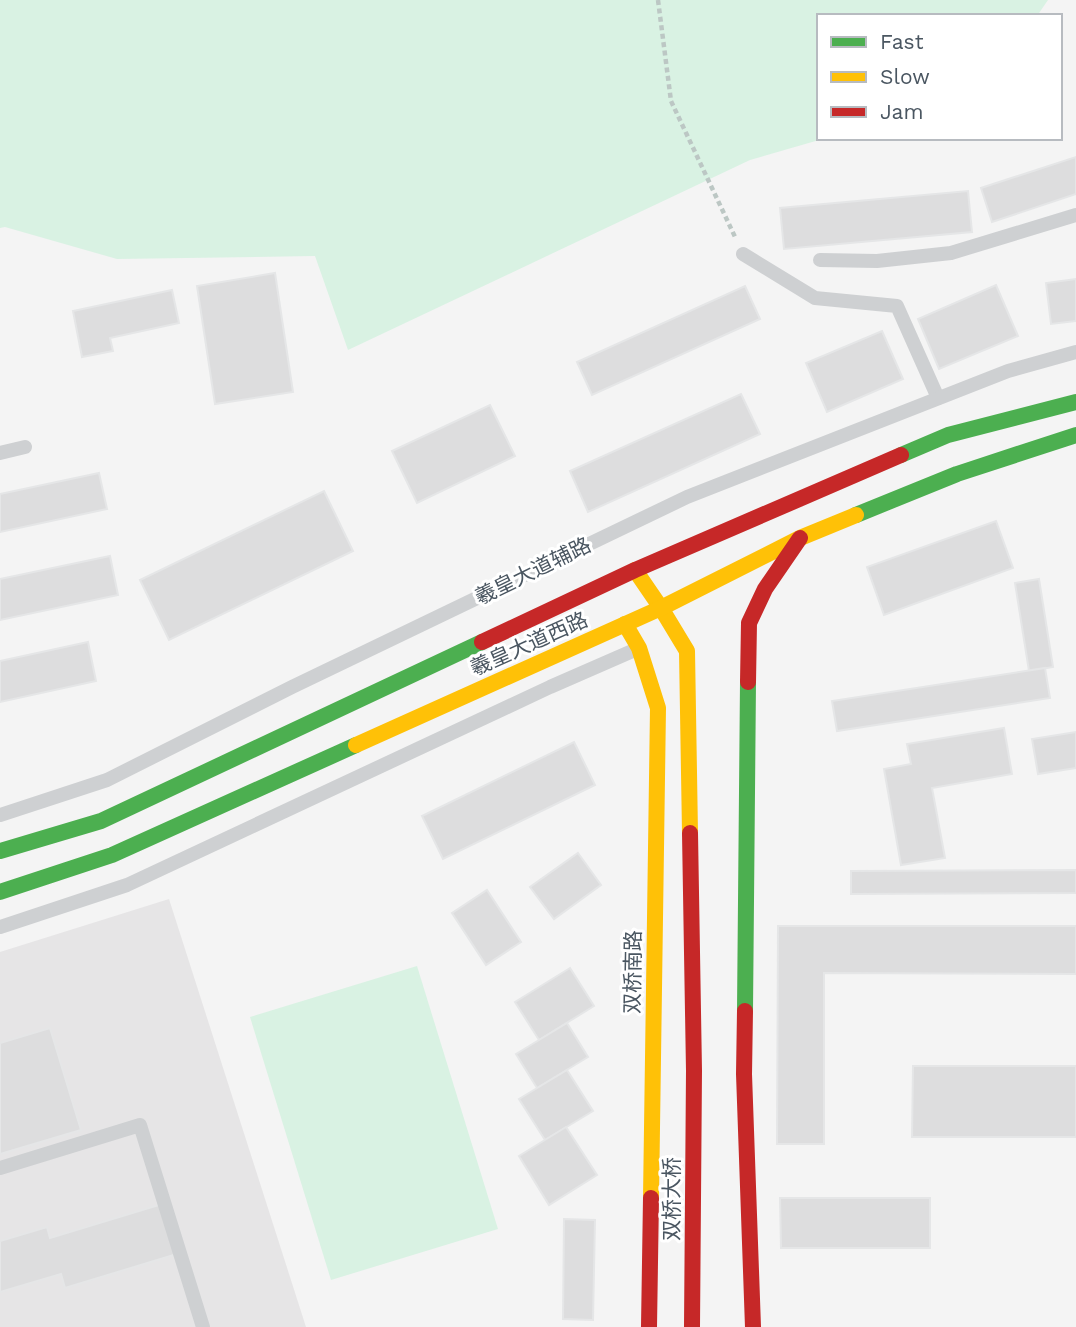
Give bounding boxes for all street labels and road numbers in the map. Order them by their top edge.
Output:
street label: 羲皇大道辅路 [471,532,595,609]
street label: 羲皇大道西路 [466,606,591,681]
street label: 双桥南路 [619,930,646,1014]
street label: 双桥大桥 [659,1157,684,1241]

